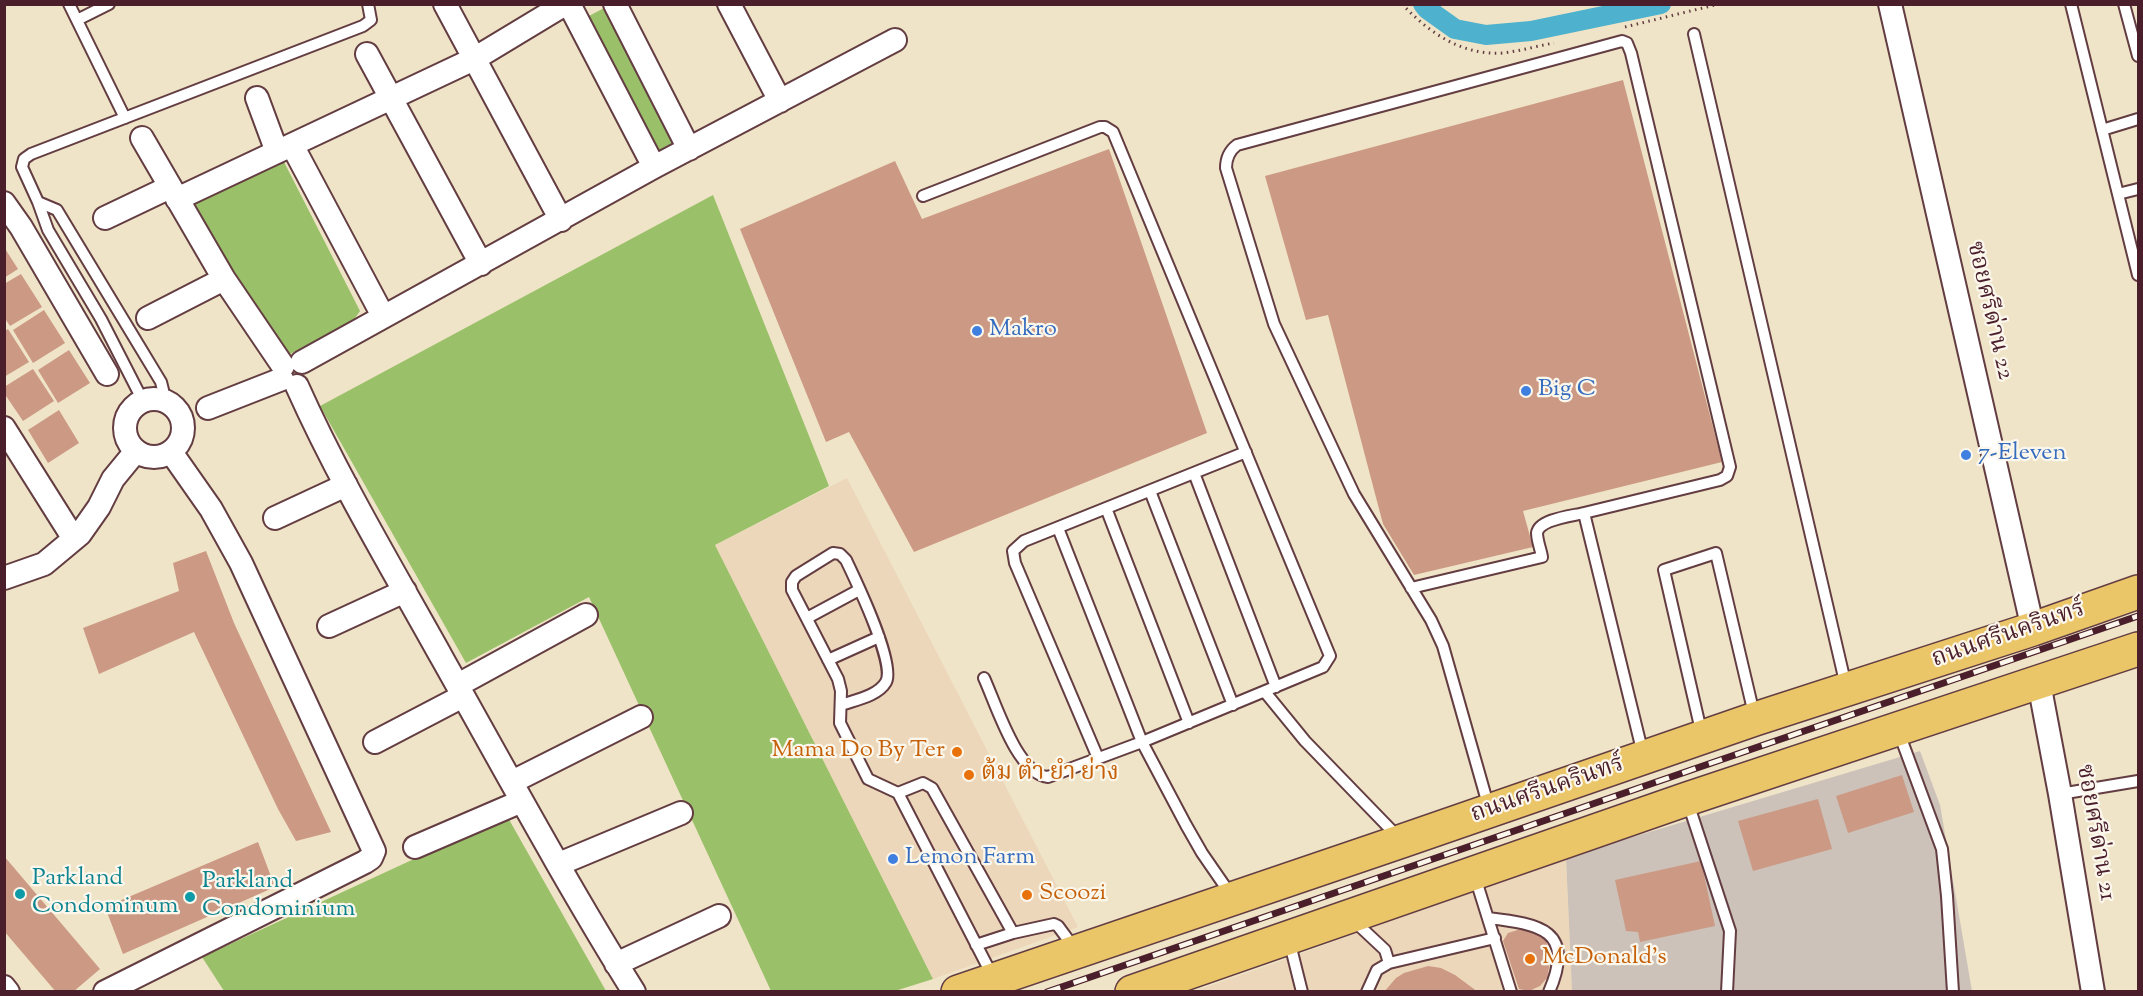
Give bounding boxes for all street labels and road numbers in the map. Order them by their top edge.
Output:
street label: ซอยศรีด่าน 22 [1958,239,2018,383]
street label: ถนนศรีนครินทร์ [1929,596,2089,676]
street label: ถนนศรีนครินทร์ [1468,751,1628,831]
street label: ซอยศรีด่าน 21 [2068,763,2120,903]

